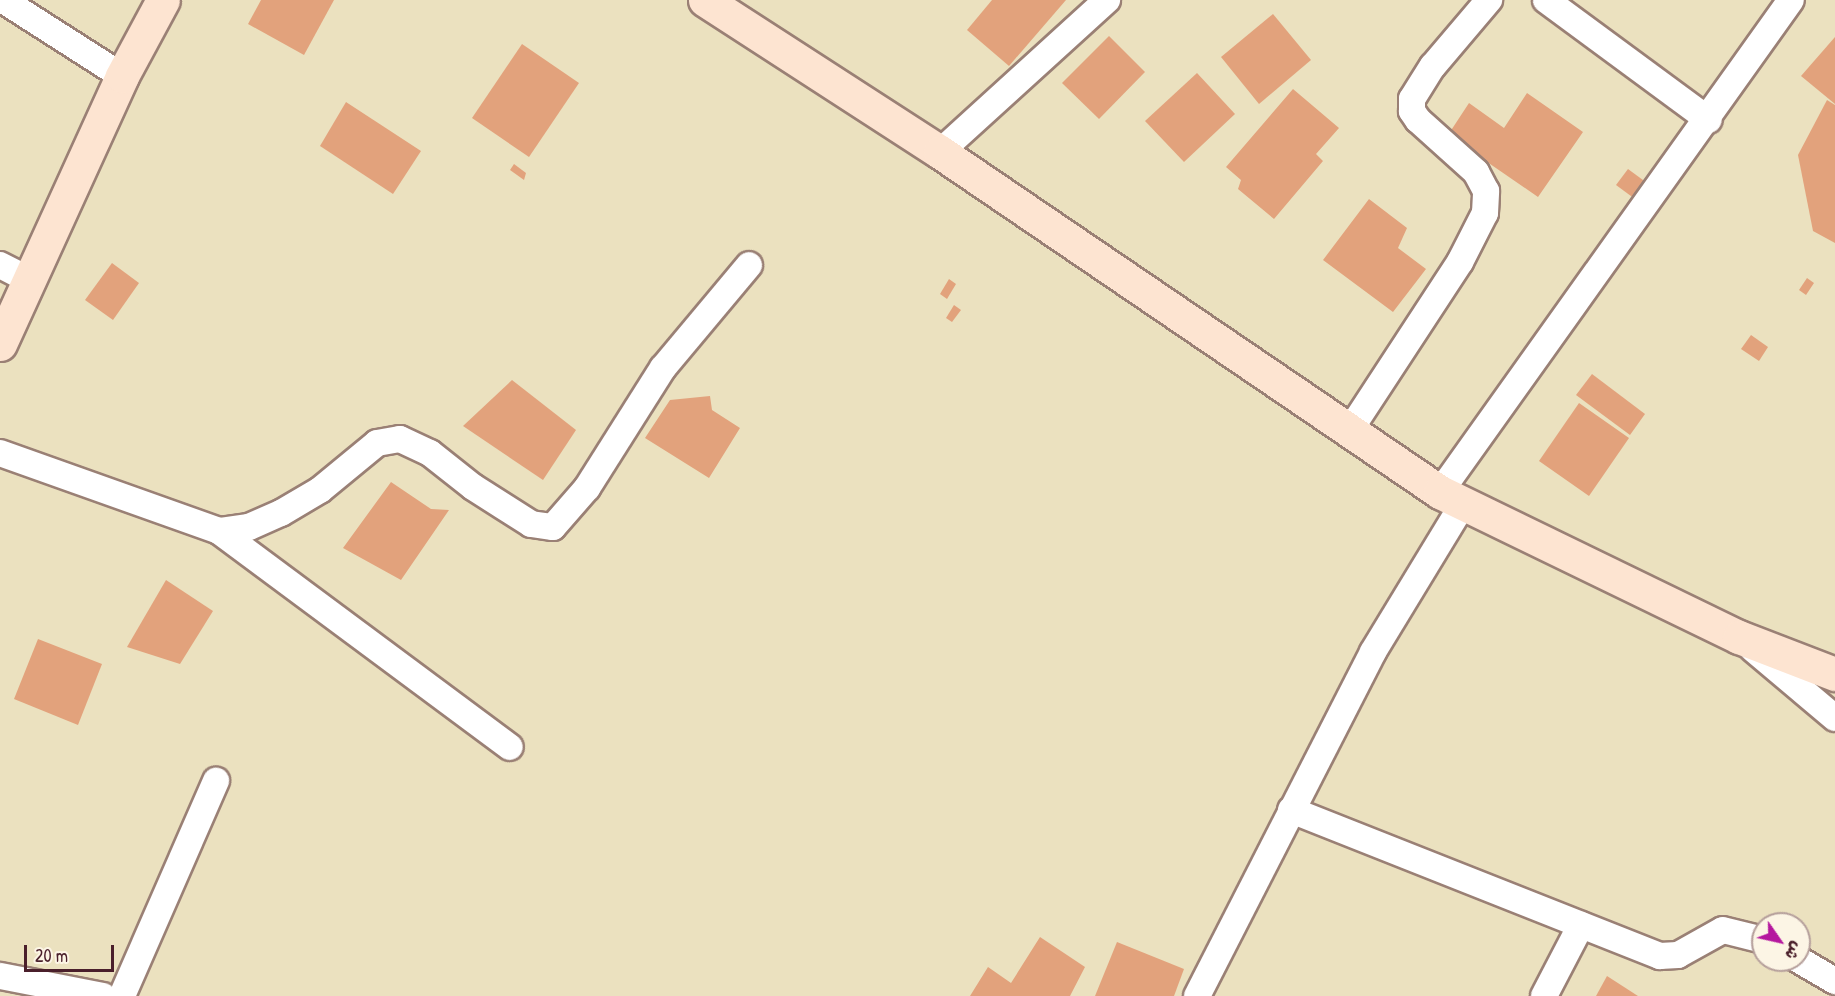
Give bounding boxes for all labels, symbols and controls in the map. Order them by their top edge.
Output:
north arrow [1751,912,1811,972]
scale bar [27,933,117,971]
text: ش [1780,937,1808,964]
text: 20 m [35,943,68,968]

